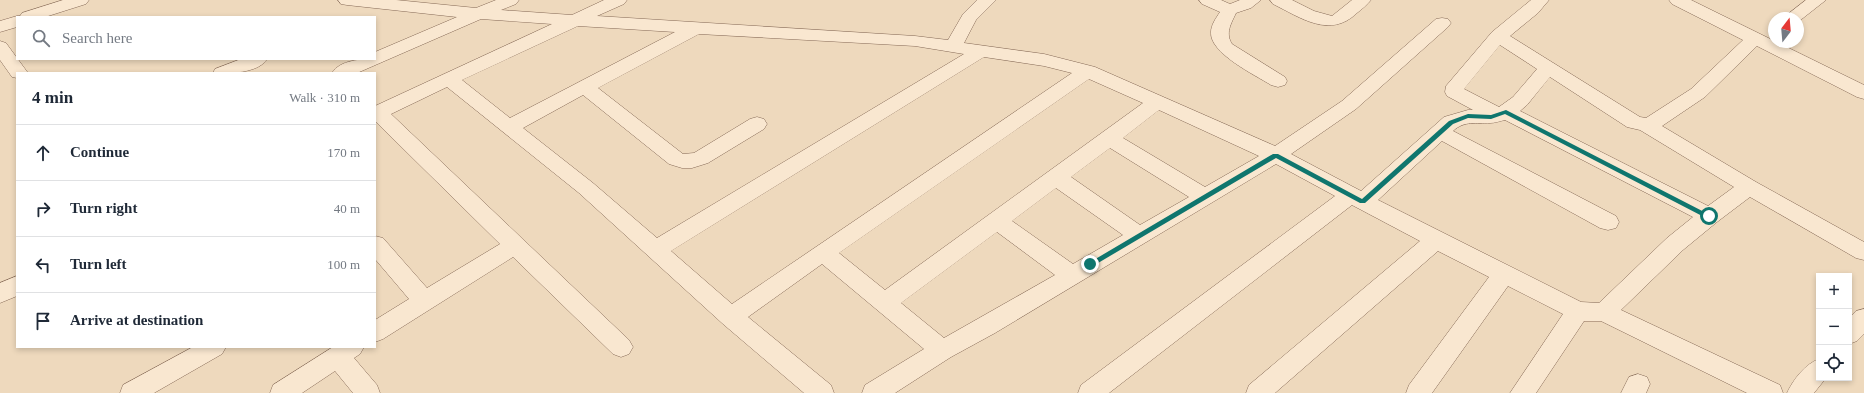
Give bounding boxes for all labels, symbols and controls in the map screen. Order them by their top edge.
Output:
north arrow [1768,12,1804,48]
search box [16,16,376,60]
icon: search [30,27,52,49]
text: Search here [62,30,132,46]
text: 4 min [32,88,73,107]
text: Walk · 310 m [289,90,360,105]
icon: ahead [32,142,54,164]
text: Continue [70,144,129,160]
text: 170 m [327,145,360,160]
icon: right [32,198,54,220]
text: Turn right [70,200,137,216]
text: 40 m [334,201,360,216]
route start [1700,207,1718,225]
icon: left [32,254,54,276]
route end [1081,255,1099,273]
text: Turn left [70,256,127,272]
text: 100 m [327,257,360,272]
map controls [1816,273,1852,381]
button: + [1816,273,1852,309]
button: − [1816,309,1852,345]
icon: arrive [32,310,54,332]
text: Arrive at destination [70,312,203,328]
button: locate [1816,345,1852,381]

